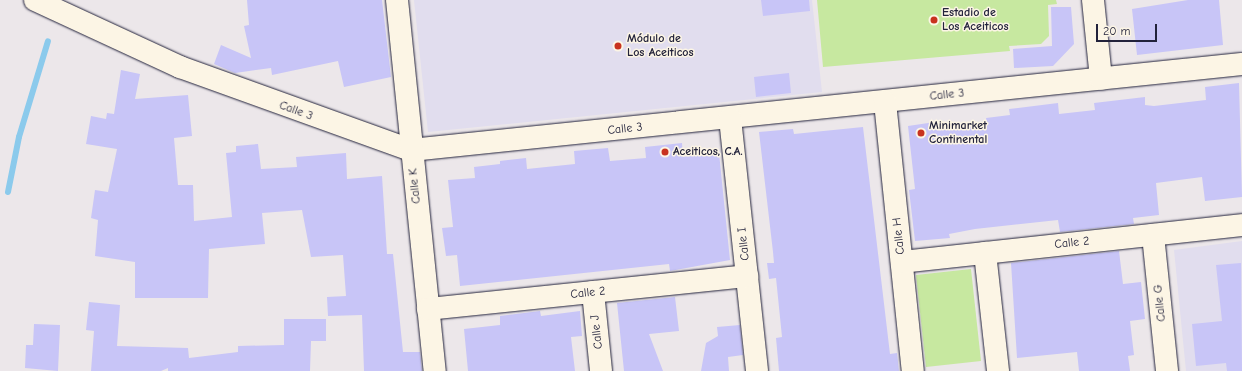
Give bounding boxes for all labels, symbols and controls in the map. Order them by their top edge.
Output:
place label: Estadio de Los Aceiticos [942,6,1009,34]
marker: Estadio de Los Aceiticos [929,15,939,25]
scale bar [1098,16,1159,42]
text: 20 m [1103,24,1131,38]
place label: Módulo de Los Aceiticos [627,32,694,60]
marker: Módulo de Los Aceiticos [612,40,624,52]
street label: Calle 3 [929,86,965,104]
street label: Calle 3 [277,98,315,124]
place label: Minimarket Continental [929,119,987,147]
street label: Calle 3 [607,120,643,138]
marker: Minimarket Continental [916,128,926,138]
place label: Aceiticos, C.A. [673,145,743,159]
marker: Aceiticos, C.A. [660,147,670,157]
street label: Calle K [406,168,424,204]
street label: Calle H [890,217,908,255]
street label: Calle I [735,227,753,261]
street label: Calle 2 [1054,234,1090,252]
street label: Calle 2 [570,284,606,302]
street label: Calle G [1151,284,1169,322]
street label: Calle J [588,314,606,350]

